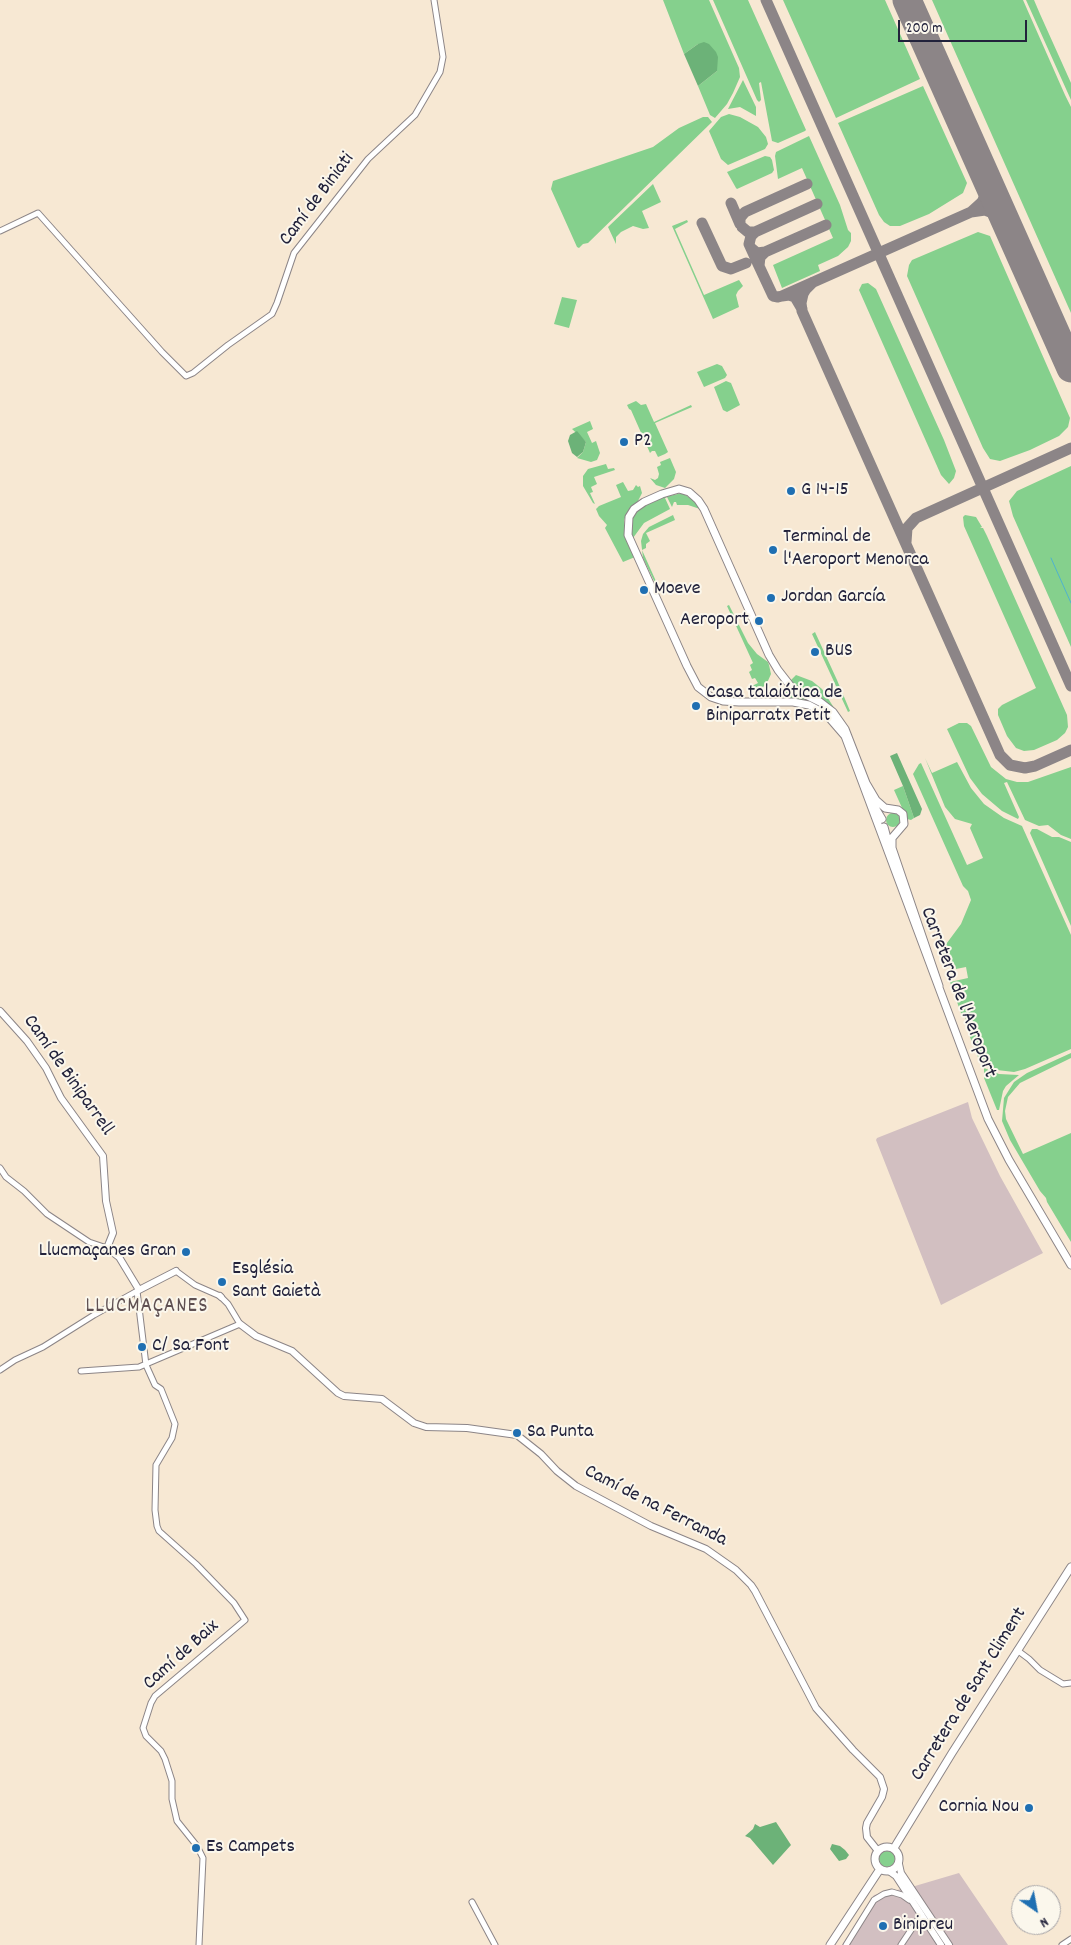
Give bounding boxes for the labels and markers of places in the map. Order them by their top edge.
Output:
place label: P2 [634,430,652,454]
marker: P2 [618,436,630,448]
place label: G 14-15 [801,479,849,503]
marker: G 14-15 [785,485,797,497]
place label: Terminal de l'Aeroport Menorca [783,526,929,573]
marker: Terminal de l'Aeroport Menorca [767,544,779,556]
place label: Moeve [654,578,701,602]
marker: Moeve [638,584,650,596]
place label: Jordan García [781,586,885,610]
marker: Jordan García [765,592,777,604]
place label: Aeroport [680,609,749,633]
marker: Aeroport [753,615,765,627]
place label: BUS [825,640,853,664]
marker: BUS [809,646,821,658]
place label: Casa talaiótica de Biniparratx Petit [706,682,842,729]
marker: Casa talaiótica de Biniparratx Petit [690,700,702,712]
place label: Llucmaçanes Gran [39,1240,176,1264]
marker: Llucmaçanes Gran [180,1246,192,1258]
place label: Església Sant Gaietà [232,1258,321,1305]
marker: Església Sant Gaietà [216,1276,228,1288]
place label: C/ Sa Font [152,1335,229,1359]
marker: C/ Sa Font [136,1341,148,1353]
place label: Sa Punta [527,1421,593,1445]
marker: Sa Punta [511,1427,523,1439]
place label: Cornia Nou [939,1796,1019,1820]
marker: Cornia Nou [1023,1802,1035,1814]
place label: Es Campets [206,1836,295,1860]
marker: Es Campets [190,1842,202,1854]
place label: Binipreu [893,1914,953,1938]
marker: Binipreu [877,1920,889,1932]

